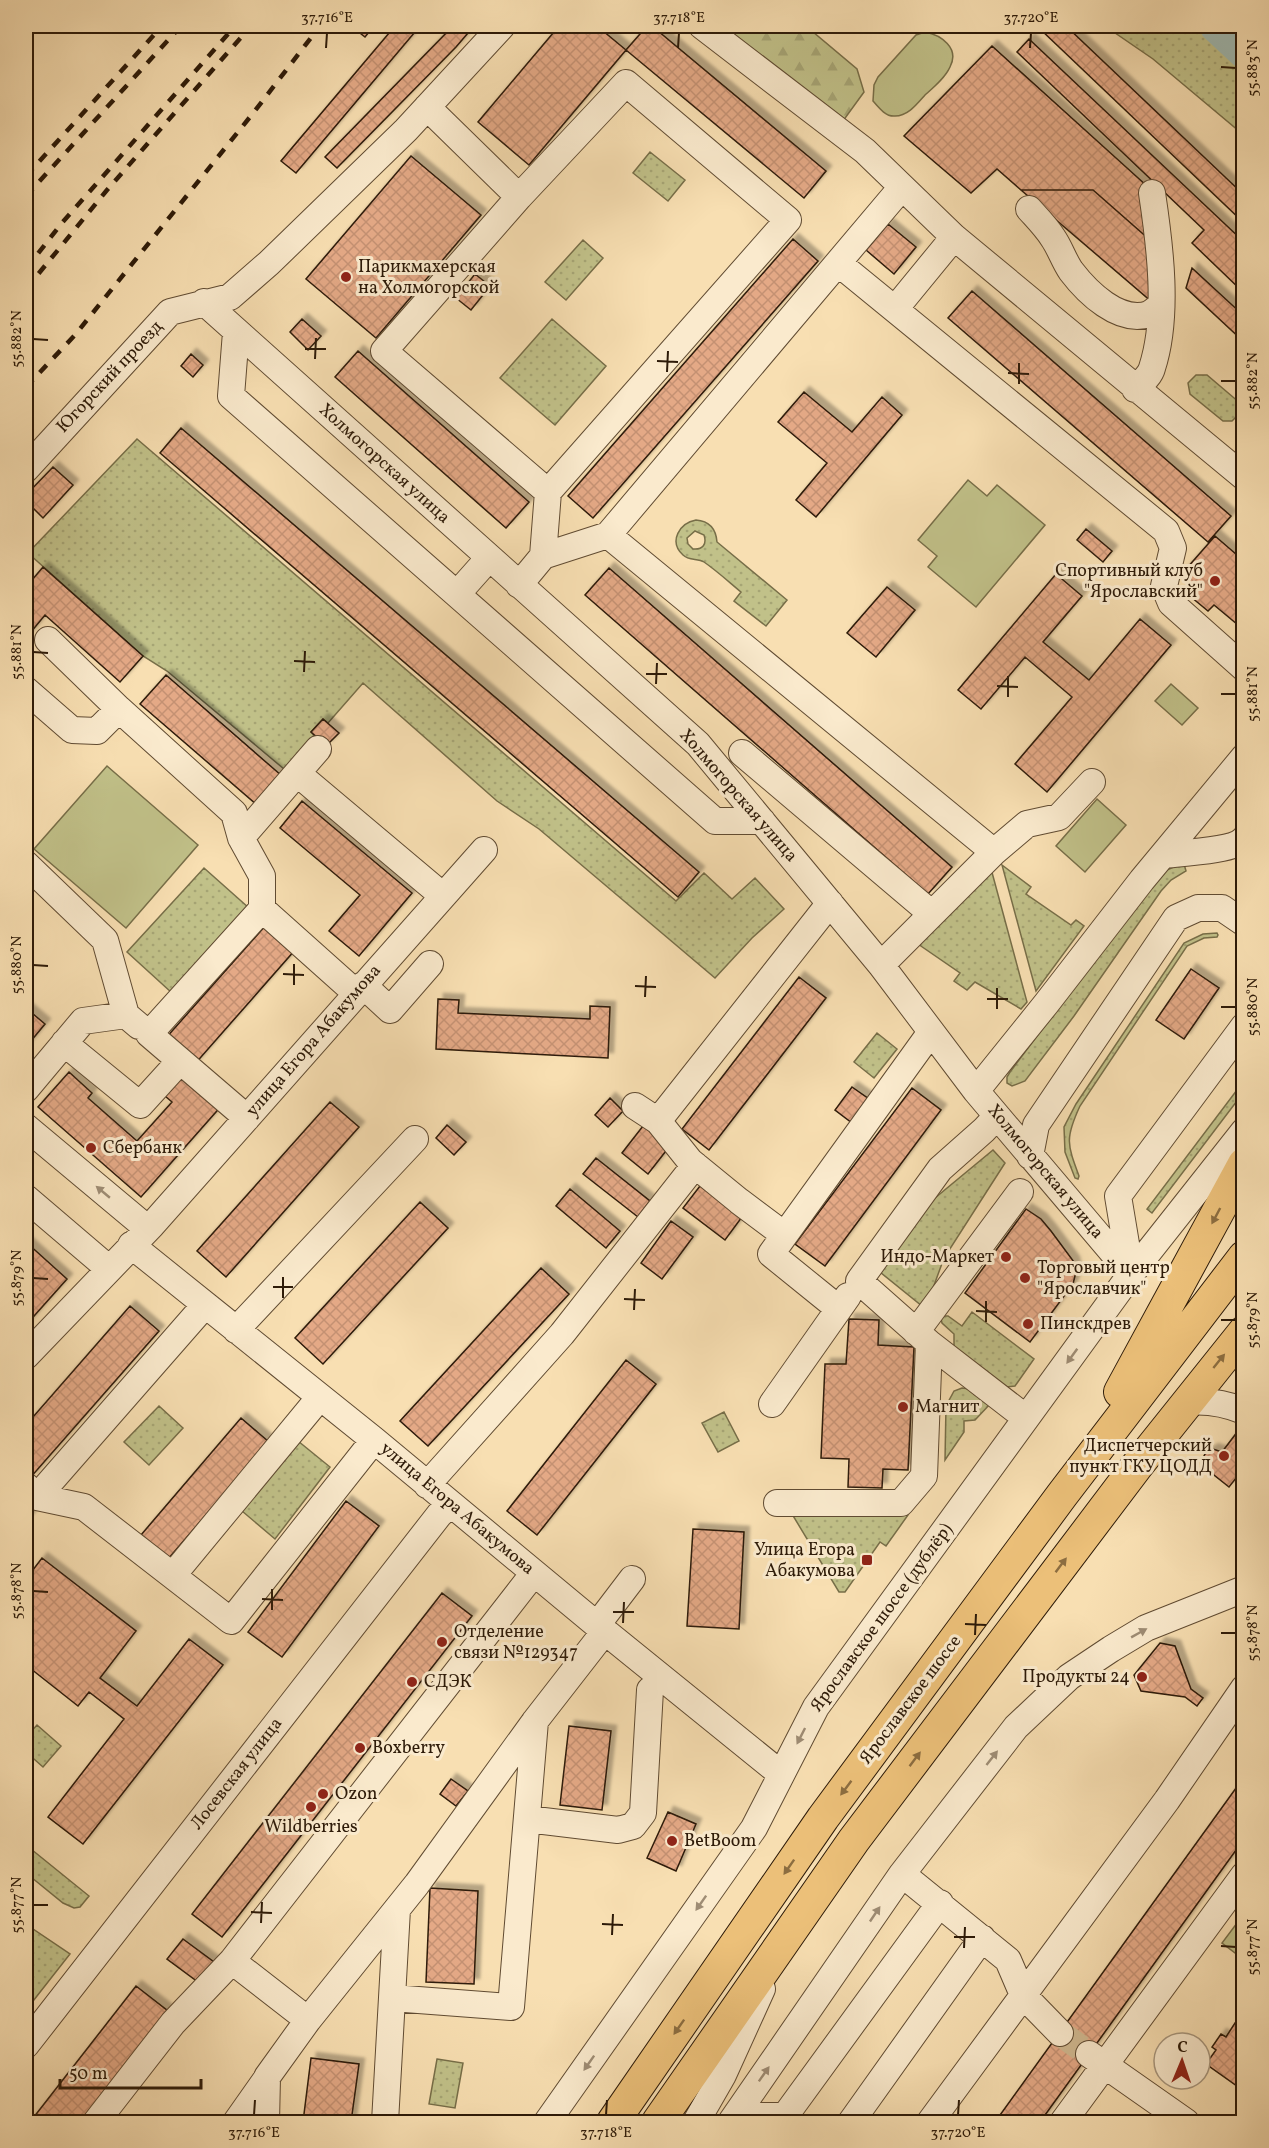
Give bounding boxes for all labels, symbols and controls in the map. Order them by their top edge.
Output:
text: 37.716°E [301,8,353,29]
text: 37.718°E [653,8,705,29]
text: 37.720°E [1004,8,1058,29]
text: 55.883°N [1243,39,1264,97]
place label: Парикмахерская на Холмогорской [358,255,499,301]
marker: Парикмахерская на Холмогорской [339,270,353,284]
text: 55.882°N [7,310,28,368]
street label: Югорский проезд [51,315,169,439]
text: 55.882°N [1243,352,1264,410]
street label: Холмогорская улица [313,398,455,530]
place label: Спортивный клуб "Ярославский" [1055,559,1203,605]
marker: Спортивный клуб "Ярославский" [1208,574,1222,588]
text: 55.881°N [7,624,28,680]
text: 55.881°N [1243,666,1264,722]
street label: Холмогорская улица [673,724,803,868]
text: 55.880°N [7,936,28,994]
street label: улица Егора Абакумова [241,959,387,1123]
text: 55.880°N [1243,978,1264,1036]
street label: Холмогорская улица [981,1099,1109,1245]
place label: Сбербанк [103,1136,183,1161]
marker: Сбербанк [84,1141,98,1155]
one-way arrow [95,1186,110,1198]
one-way arrow [1211,1208,1221,1225]
place label: Индо-Маркет [880,1245,994,1270]
text: 55.879°N [7,1250,28,1306]
marker: Индо-Маркет [999,1250,1013,1264]
place label: Торговый центр "Ярославчик" [1037,1256,1170,1302]
marker: Торговый центр "Ярославчик" [1018,1271,1032,1285]
text: 55.879°N [1243,1292,1264,1348]
place label: Пинскдрев [1040,1312,1131,1337]
marker: Пинскдрев [1021,1317,1035,1331]
one-way arrow [1066,1347,1078,1363]
one-way arrow [1213,1353,1226,1369]
place label: Магнит [915,1395,979,1420]
marker: Магнит [896,1400,910,1414]
place label: Диспетчерский пункт ГКУ ЦОДД [1069,1434,1212,1480]
street label: улица Егора Абакумова [374,1437,540,1581]
marker: Диспетчерский пункт ГКУ ЦОДД [1217,1449,1231,1463]
street label: Ярославское шоссе (дублёр) [806,1520,958,1716]
place label: Улица Егора Абакумова [754,1538,855,1584]
marker: Улица Егора Абакумова [860,1553,874,1567]
one-way arrow [1055,1557,1068,1573]
text: 55.878°N [7,1563,28,1619]
text: 55.878°N [1243,1605,1264,1661]
place label: Отделение связи №129347 [454,1620,578,1666]
one-way arrow [1131,1628,1148,1638]
street label: Ярославское шоссе [856,1631,966,1769]
marker: Отделение связи №129347 [435,1635,449,1649]
place label: Продукты 24 [1022,1665,1130,1690]
place label: СДЭК [424,1670,472,1695]
marker: Продукты 24 [1135,1670,1149,1684]
marker: СДЭК [405,1675,419,1689]
street label: Лосевская улица [185,1712,289,1836]
one-way arrow [796,1728,805,1745]
place label: Boxberry [372,1736,445,1761]
marker: Boxberry [353,1741,367,1755]
one-way arrow [986,1750,998,1766]
one-way arrow [908,1752,920,1767]
one-way arrow [840,1780,852,1795]
place label: Ozon [335,1782,378,1807]
marker: Ozon [316,1787,330,1801]
marker: Wildberries [304,1800,318,1814]
place label: Wildberries [264,1815,358,1840]
place label: BetBoom [684,1829,756,1854]
marker: BetBoom [665,1834,679,1848]
one-way arrow [784,1858,795,1875]
text: 55.877°N [7,1877,28,1933]
one-way arrow [695,1895,707,1911]
one-way arrow [869,1906,881,1922]
text: 55.877°N [1243,1919,1264,1975]
one-way arrow [673,2019,685,2035]
north arrow [1152,2031,1212,2091]
text: С [1177,2037,1188,2059]
scale bar [60,2052,201,2090]
one-way arrow [583,2055,595,2071]
text: 50 m [69,2062,108,2087]
one-way arrow [758,2067,770,2083]
text: 37.716°E [228,2123,280,2144]
text: 37.718°E [580,2123,632,2144]
text: 37.720°E [931,2123,985,2144]

